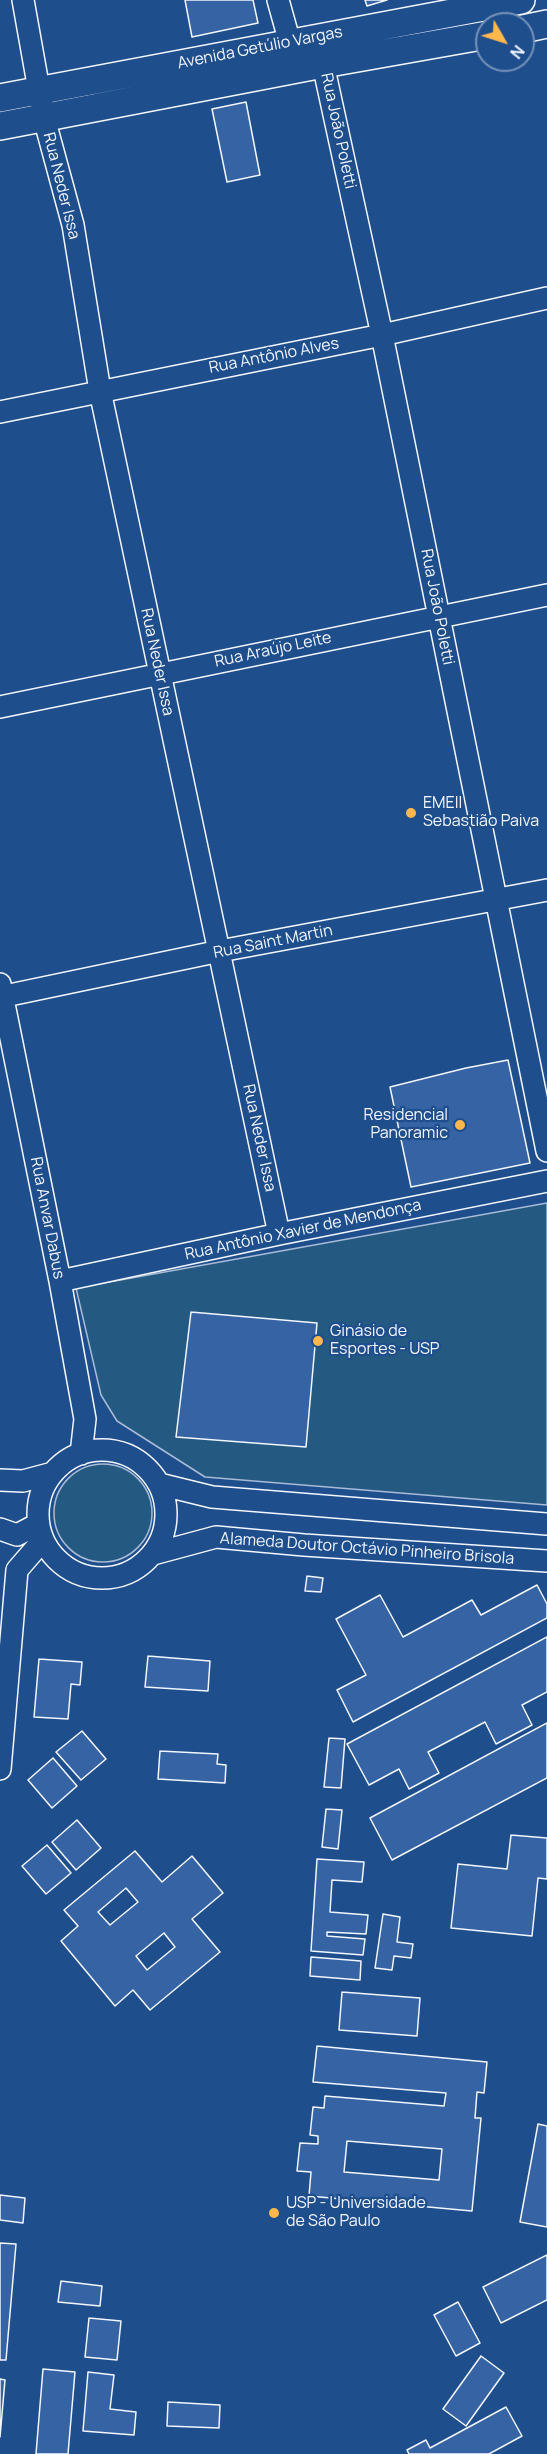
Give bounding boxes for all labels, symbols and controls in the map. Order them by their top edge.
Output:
north arrow [475,12,535,72]
street label: Avenida Getúlio Vargas [176,23,344,73]
text: N [505,41,530,63]
street label: Rua João Poletti [316,71,360,191]
street label: Rua Neder Issa [38,131,84,241]
street label: Rua Antônio Alves [207,334,341,378]
street label: Rua João Poletti [416,547,458,667]
street label: Rua Neder Issa [136,607,178,717]
street label: Rua Araújo Leite [213,628,333,672]
place label: EMEII Sebastião Paiva [423,794,539,832]
marker: EMEII Sebastião Paiva [404,806,418,820]
street label: Rua Saint Martin [212,921,334,963]
street label: Rua Neder Issa [238,1083,280,1193]
place label: Residencial Panoramic [363,1106,448,1144]
marker: Residencial Panoramic [453,1118,467,1132]
street label: Rua Anvar Dabus [26,1155,68,1281]
street label: Rua Antônio Xavier de Mendonça [183,1196,423,1264]
place label: Ginásio de Esportes - USP [330,1322,439,1360]
marker: Ginásio de Esportes - USP [311,1334,325,1348]
street label: Alameda Doutor Octávio Pinheiro Brisola [219,1529,515,1569]
place label: USP - Universidade de São Paulo [286,2194,426,2232]
marker: USP - Universidade de São Paulo [267,2206,281,2220]

